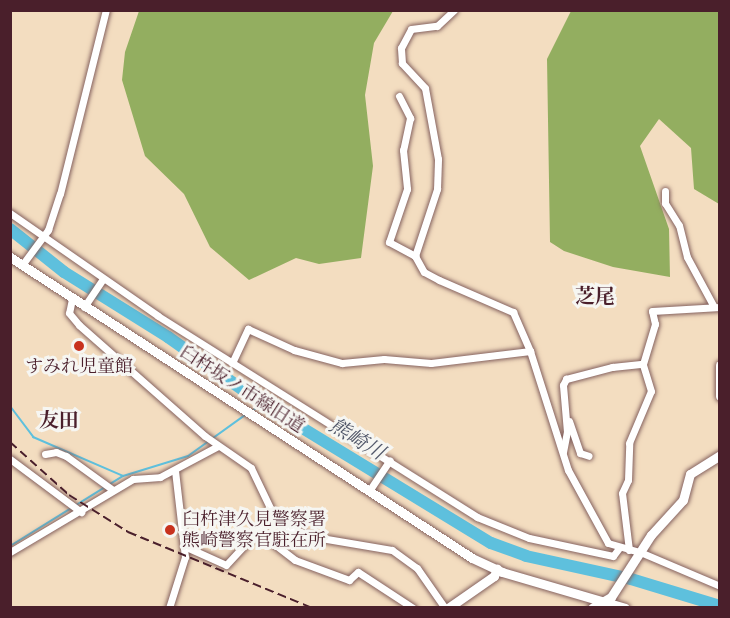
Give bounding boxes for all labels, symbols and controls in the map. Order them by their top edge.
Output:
district label: 芝尾 [575,284,615,308]
marker: すみれ児童館 [72,339,86,353]
street label: 臼杵坂ノ市線旧道 [176,341,308,437]
place label: すみれ児童館 [25,355,133,377]
district label: 友田 [39,408,79,432]
water label: 熊崎川 [325,413,389,465]
place label: 臼杵津久見警察署 熊崎警察官駐在所 [182,509,326,552]
marker: 臼杵津久見警察署 熊崎警察官駐在所 [163,523,177,537]

